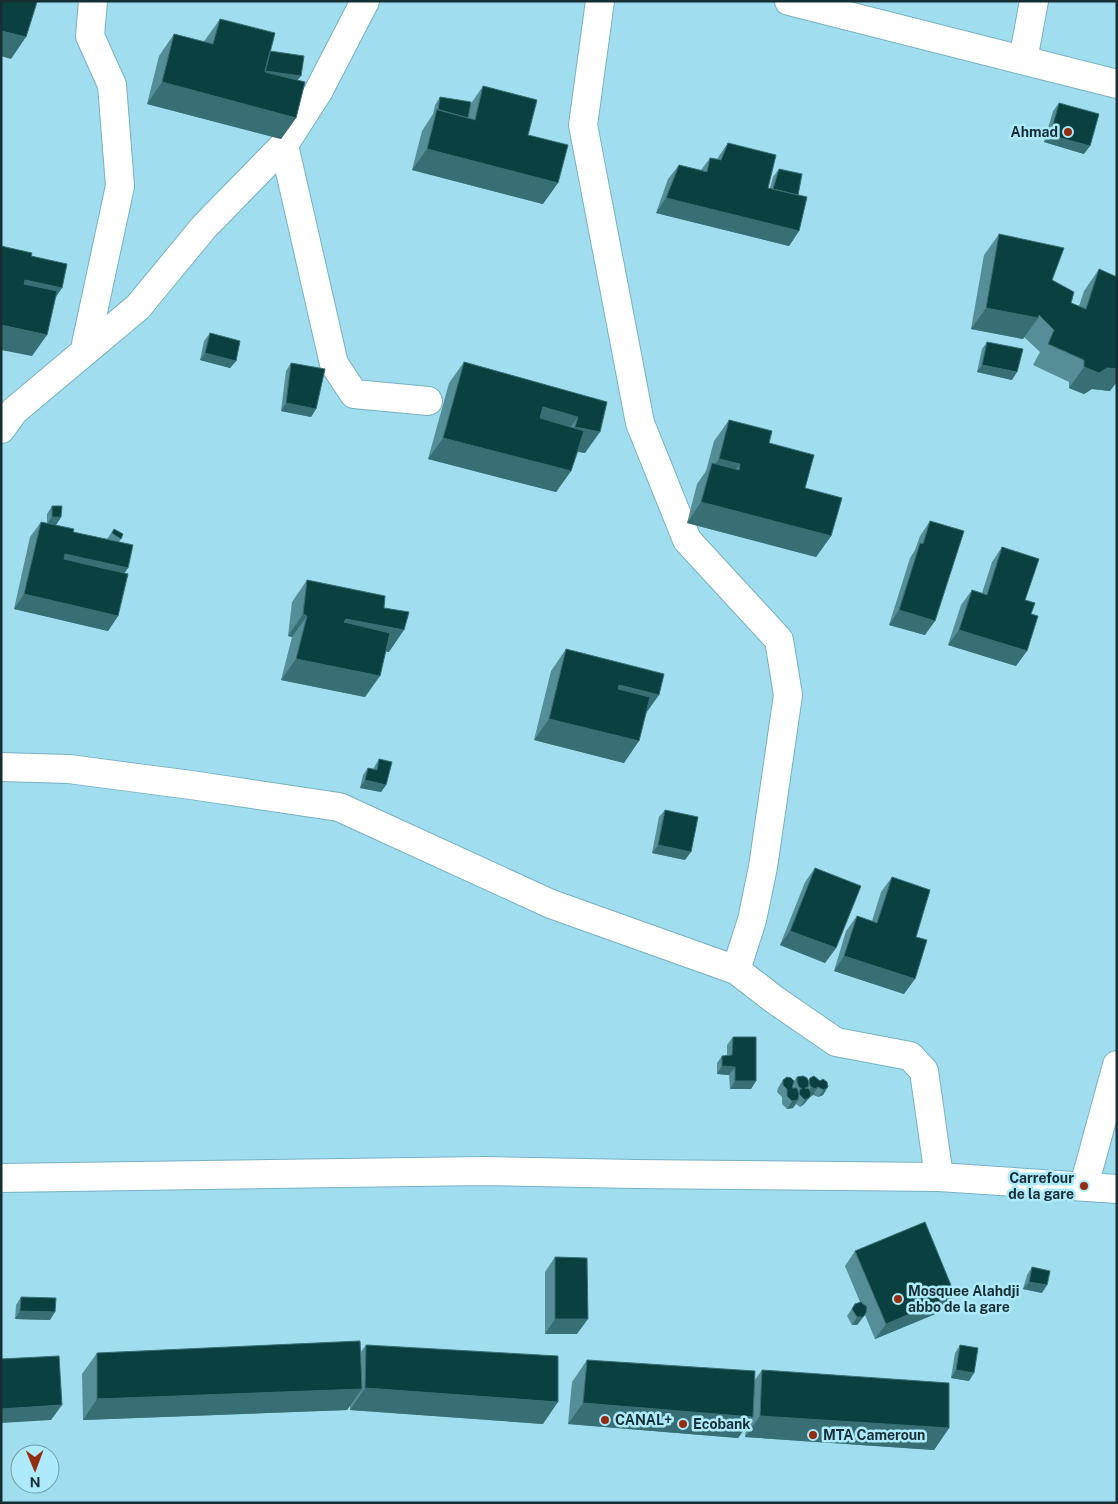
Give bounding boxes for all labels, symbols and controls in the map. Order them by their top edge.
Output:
place label: Ahmad [1011,124,1058,140]
marker: Ahmad [1062,126,1074,138]
place label: Carrefour de la gare [1008,1170,1074,1202]
marker: Carrefour de la gare [1078,1180,1090,1192]
place label: Mosquee Alahdji abbo de la gare [908,1283,1019,1315]
marker: Mosquee Alahdji abbo de la gare [892,1293,904,1305]
place label: CANAL+ [615,1412,672,1428]
marker: CANAL+ [599,1414,611,1426]
place label: Ecobank [693,1416,750,1432]
marker: Ecobank [677,1418,689,1430]
place label: MTA Cameroun [823,1427,925,1443]
marker: MTA Cameroun [807,1429,819,1441]
north arrow [10,1444,60,1494]
text: N [30,1474,41,1490]

